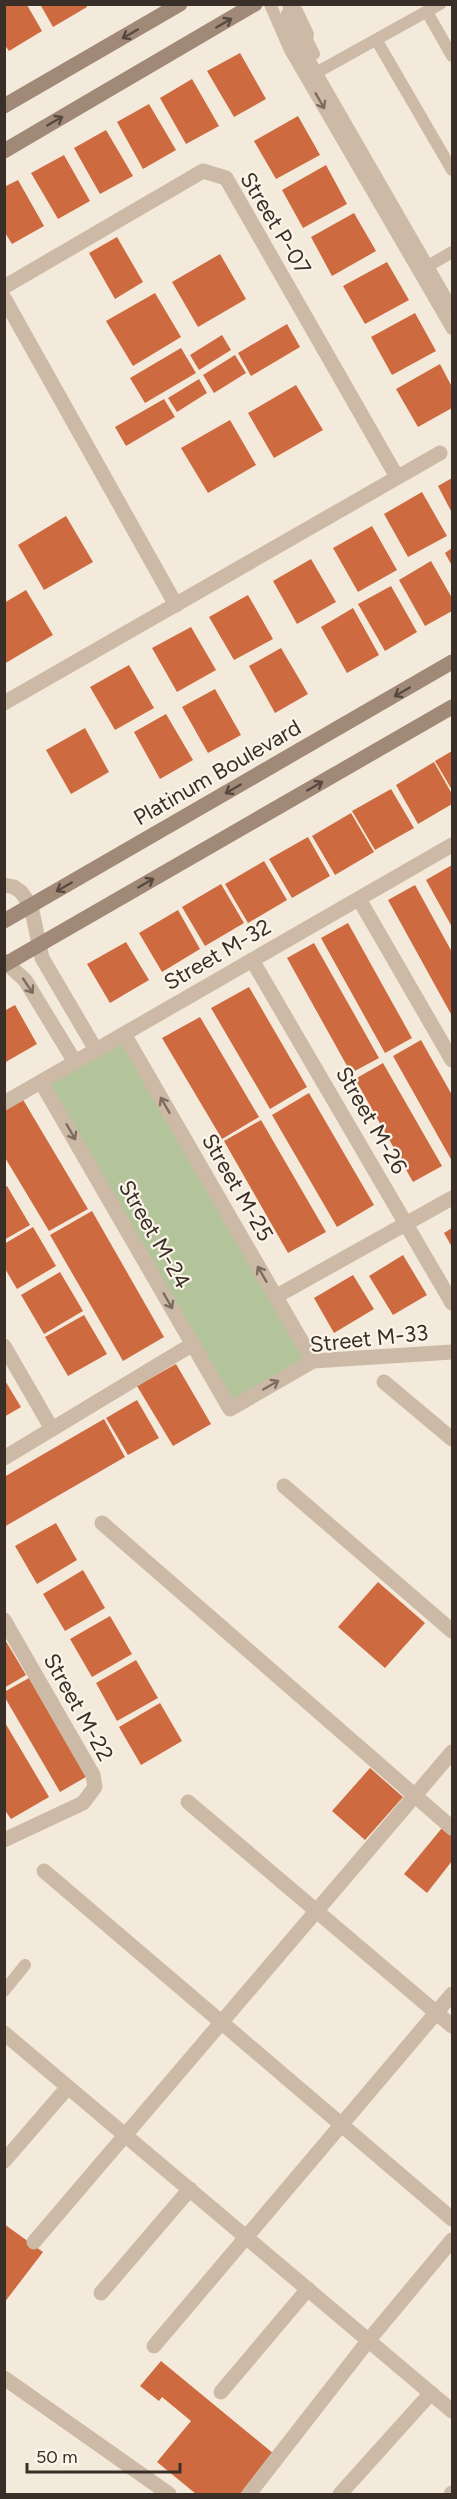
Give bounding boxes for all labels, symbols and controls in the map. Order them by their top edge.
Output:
one-way arrow [214,17,232,28]
one-way arrow [122,28,139,40]
one-way arrow [315,91,326,109]
one-way arrow [46,115,63,127]
street label: Street P-07 [234,167,317,280]
one-way arrow [394,686,411,698]
street label: Platinum Boulevard [129,714,306,831]
one-way arrow [306,779,323,791]
one-way arrow [225,783,242,795]
one-way arrow [137,877,154,889]
one-way arrow [56,881,73,893]
street label: Street M-32 [159,913,276,996]
one-way arrow [22,977,34,993]
street label: Street M-26 [330,1062,413,1179]
one-way arrow [159,1097,170,1115]
one-way arrow [65,1123,77,1140]
street label: Street M-25 [196,1129,279,1246]
street label: Street M-24 [113,1175,196,1293]
one-way arrow [256,1266,268,1283]
one-way arrow [162,1292,174,1309]
street label: Street M-33 [309,1319,430,1358]
one-way arrow [262,1379,279,1391]
street label: Street M-22 [38,1648,119,1766]
scale bar [27,2436,180,2474]
text: 50 m [36,2446,78,2468]

